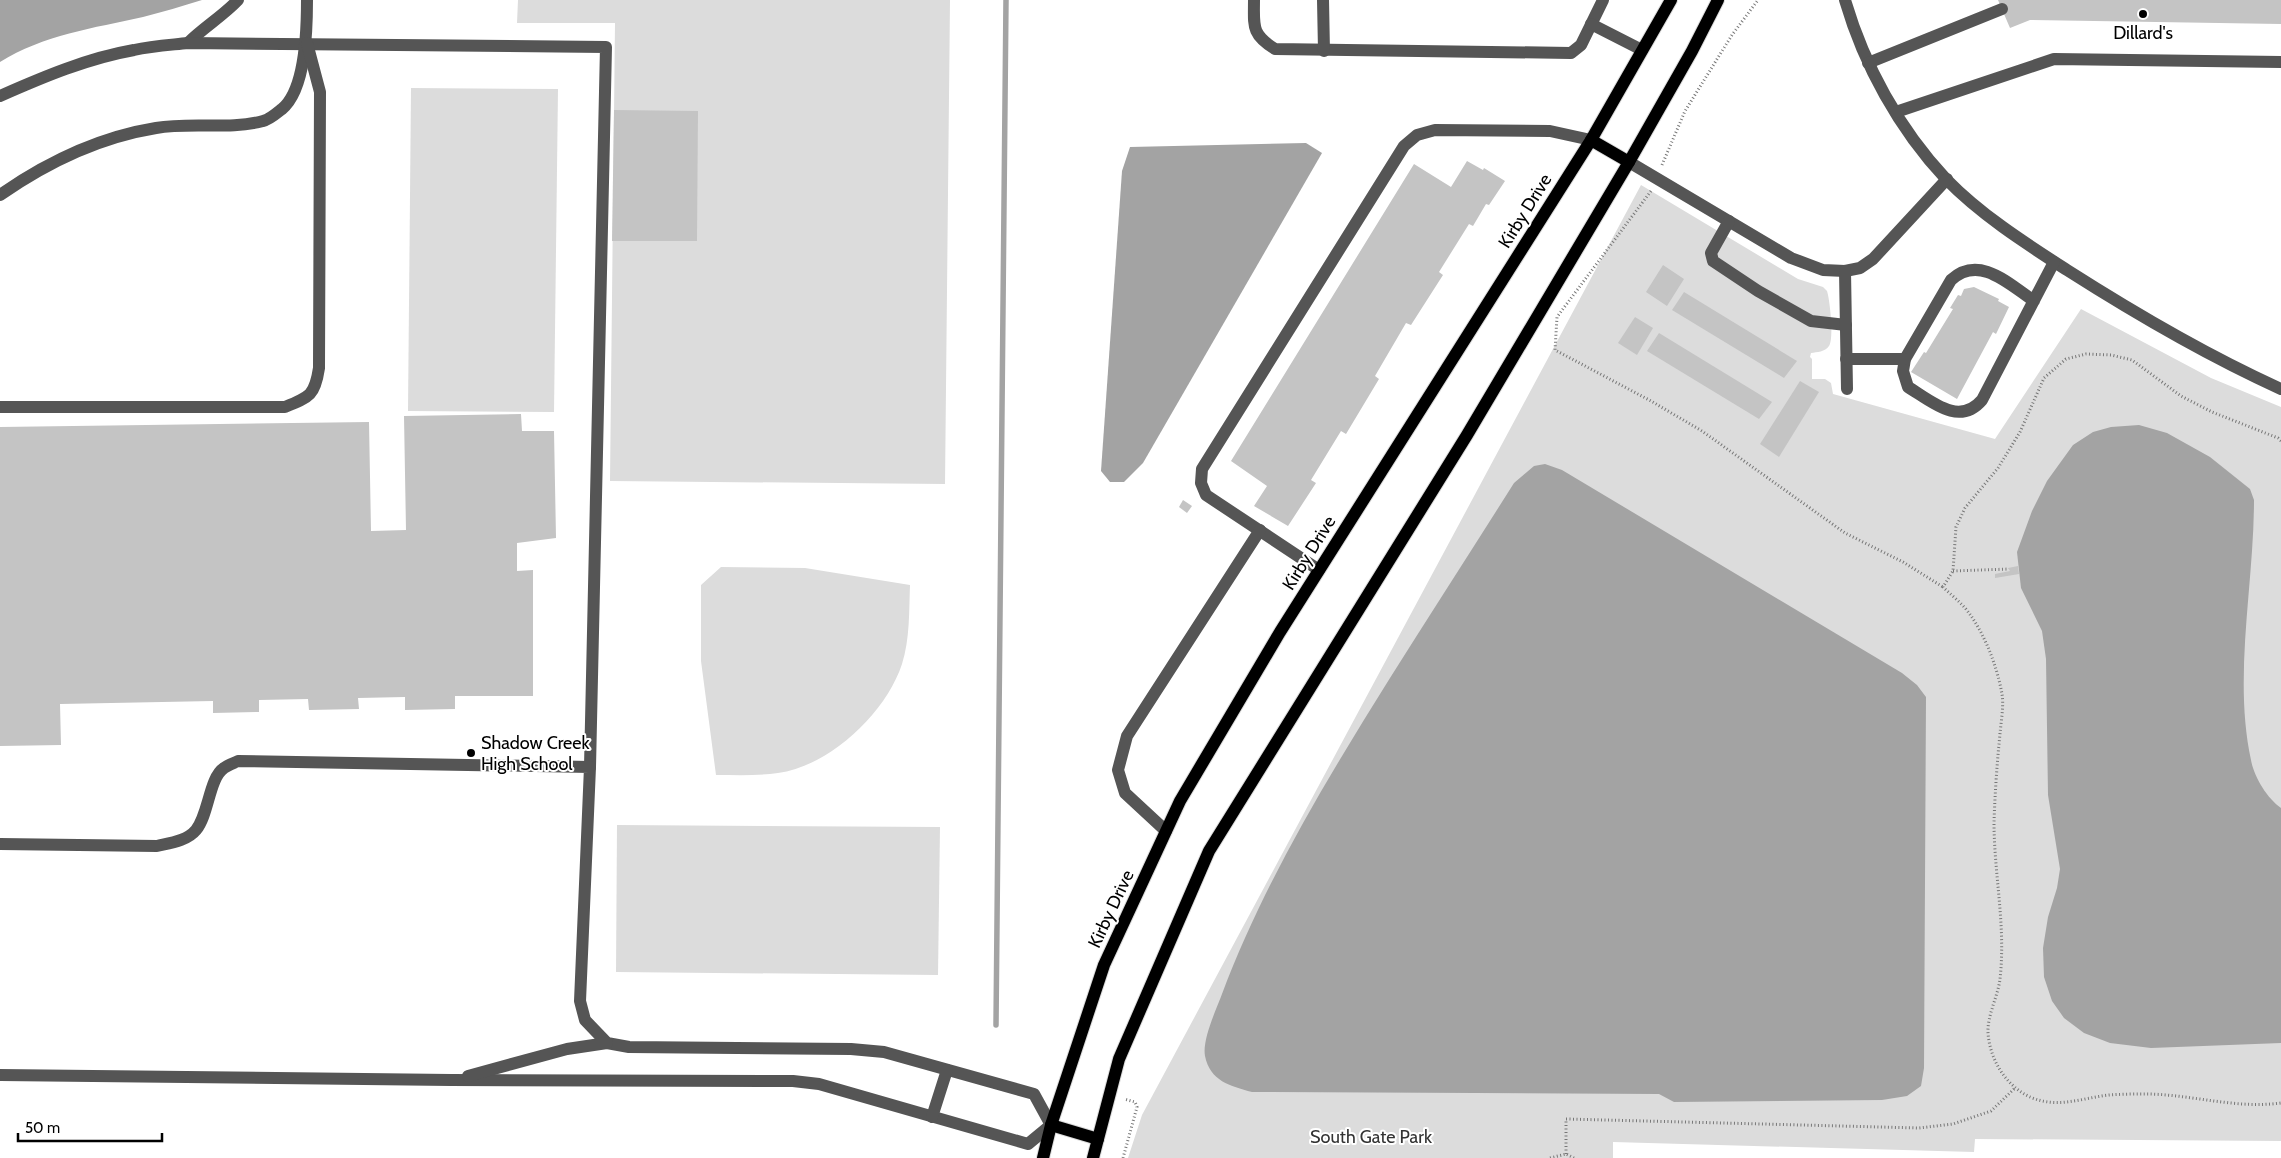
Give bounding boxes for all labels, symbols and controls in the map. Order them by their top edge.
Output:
marker: Dillard's [2137,8,2149,20]
place label: Dillard's [2113,22,2173,44]
street label: Kirby Drive [1494,170,1556,252]
street label: Kirby Drive [1278,512,1340,594]
place label: Shadow Creek High School [481,732,591,775]
marker: Shadow Creek High School [465,747,477,759]
street label: Kirby Drive [1083,867,1139,951]
scale bar [18,1110,161,1142]
text: 50 m [25,1119,60,1137]
park label: South Gate Park [1310,1126,1433,1148]

